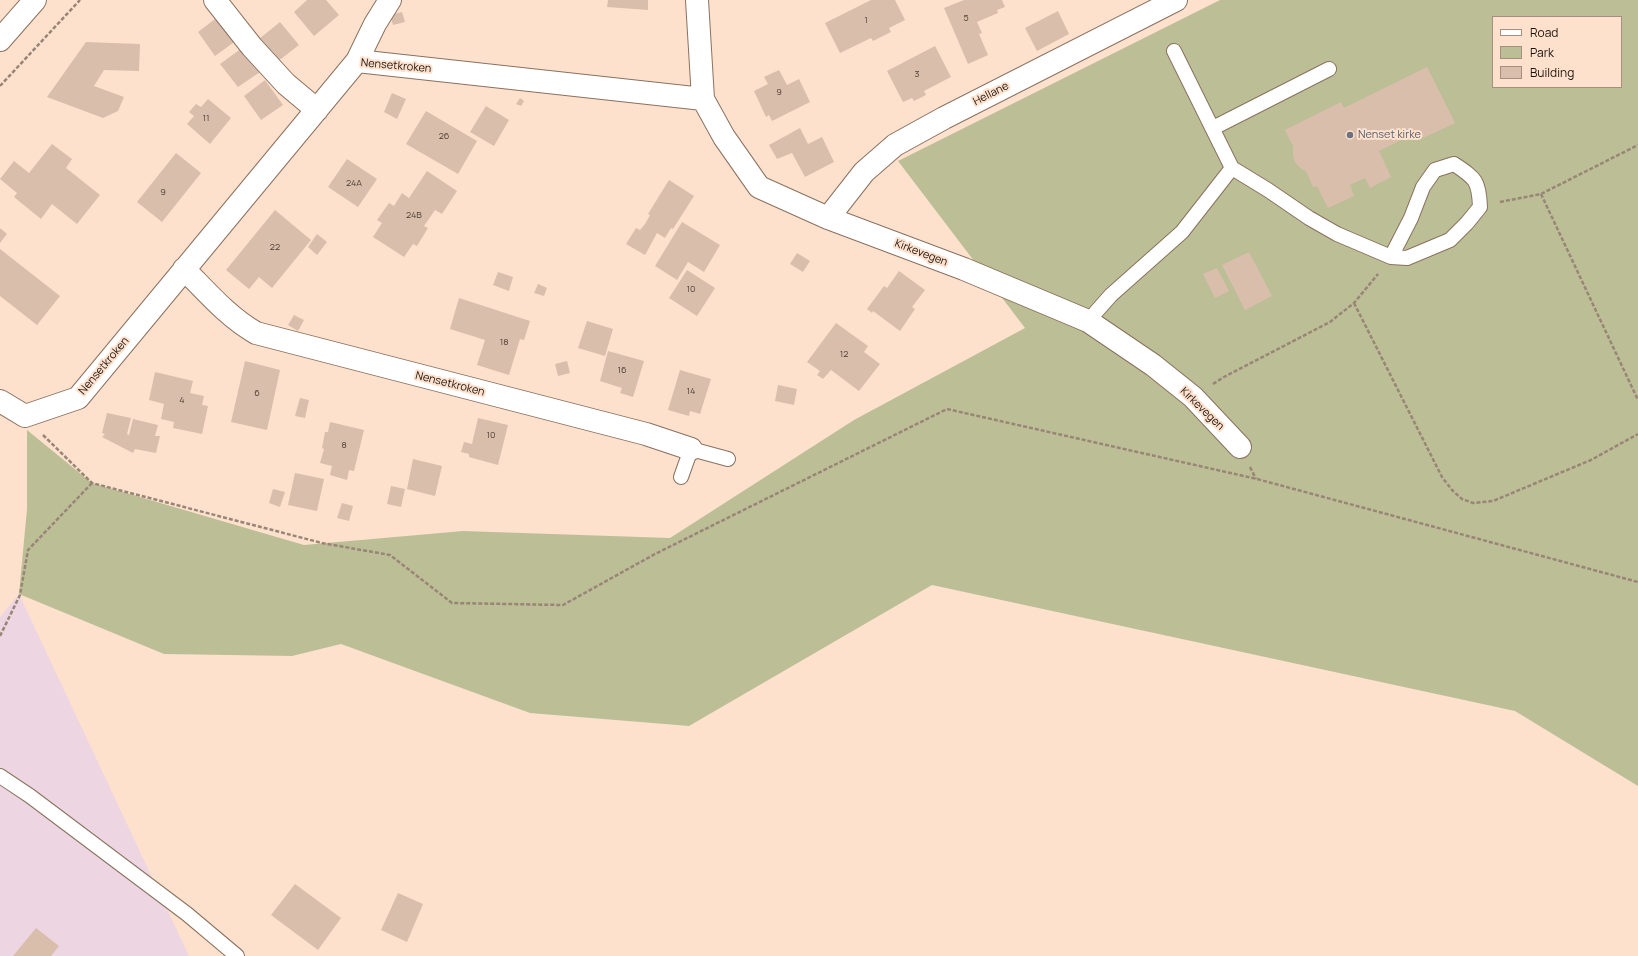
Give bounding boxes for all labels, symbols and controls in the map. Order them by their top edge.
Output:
house number: 5 [963,13,969,23]
house number: 1 [864,15,868,25]
legend [1492,16,1622,88]
text: Road [1530,24,1558,41]
text: Park [1530,44,1554,61]
street label: Nensetkroken [360,56,432,76]
text: Building [1530,64,1574,81]
house number: 3 [915,69,919,79]
street label: Hellane [971,79,1011,109]
house number: 9 [776,87,782,97]
house number: 11 [202,113,210,123]
place label: Nenset kirke [1358,128,1421,142]
marker: Nenset kirke [1345,130,1355,140]
house number: 26 [439,131,449,141]
house number: 24A [346,178,362,188]
house number: 9 [160,187,166,197]
house number: 24B [406,210,422,220]
street label: Kirkevegen [893,237,949,269]
house number: 22 [270,242,280,252]
house number: 10 [687,284,695,294]
street label: Nensetkroken [76,335,132,397]
house number: 18 [500,337,508,347]
house number: 12 [840,349,848,359]
house number: 16 [617,365,627,375]
street label: Nensetkroken [414,369,486,399]
street label: Kirkevegen [1177,385,1227,433]
house number: 14 [687,386,695,396]
house number: 6 [254,388,260,398]
house number: 4 [179,395,185,405]
house number: 10 [487,430,495,440]
house number: 8 [341,440,347,450]

